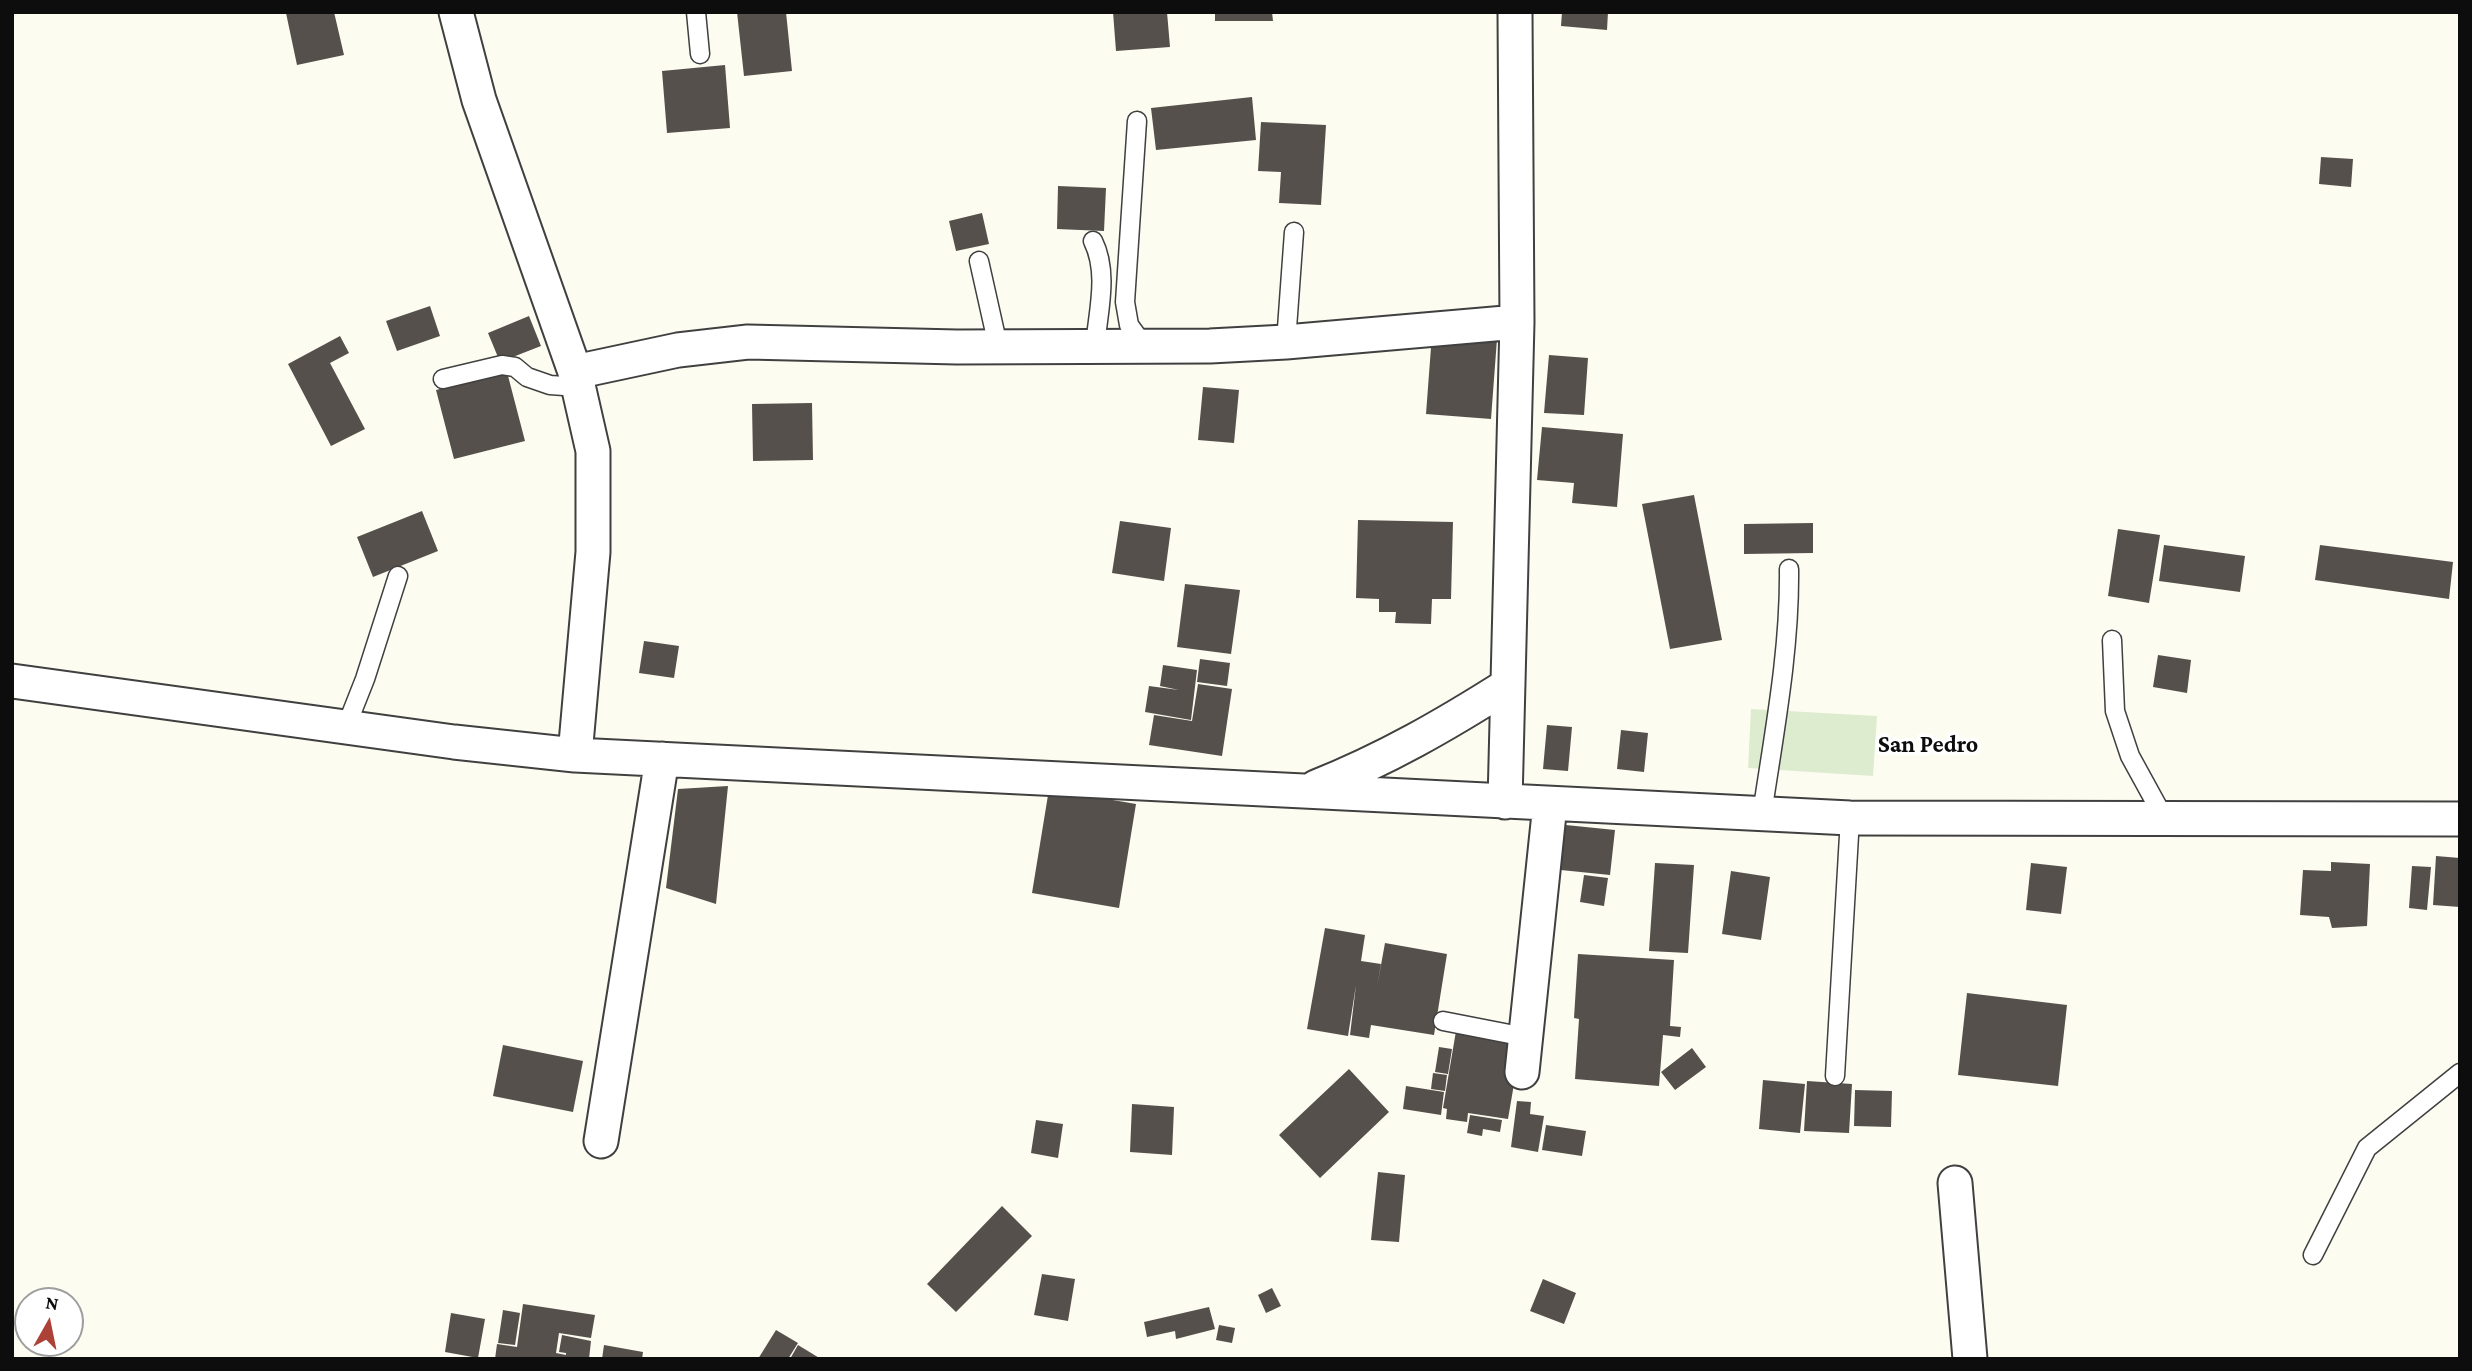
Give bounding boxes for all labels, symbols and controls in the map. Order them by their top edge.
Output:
district label: San Pedro [1878,731,1978,759]
north arrow [14,1287,84,1357]
text: N [44,1291,60,1314]

